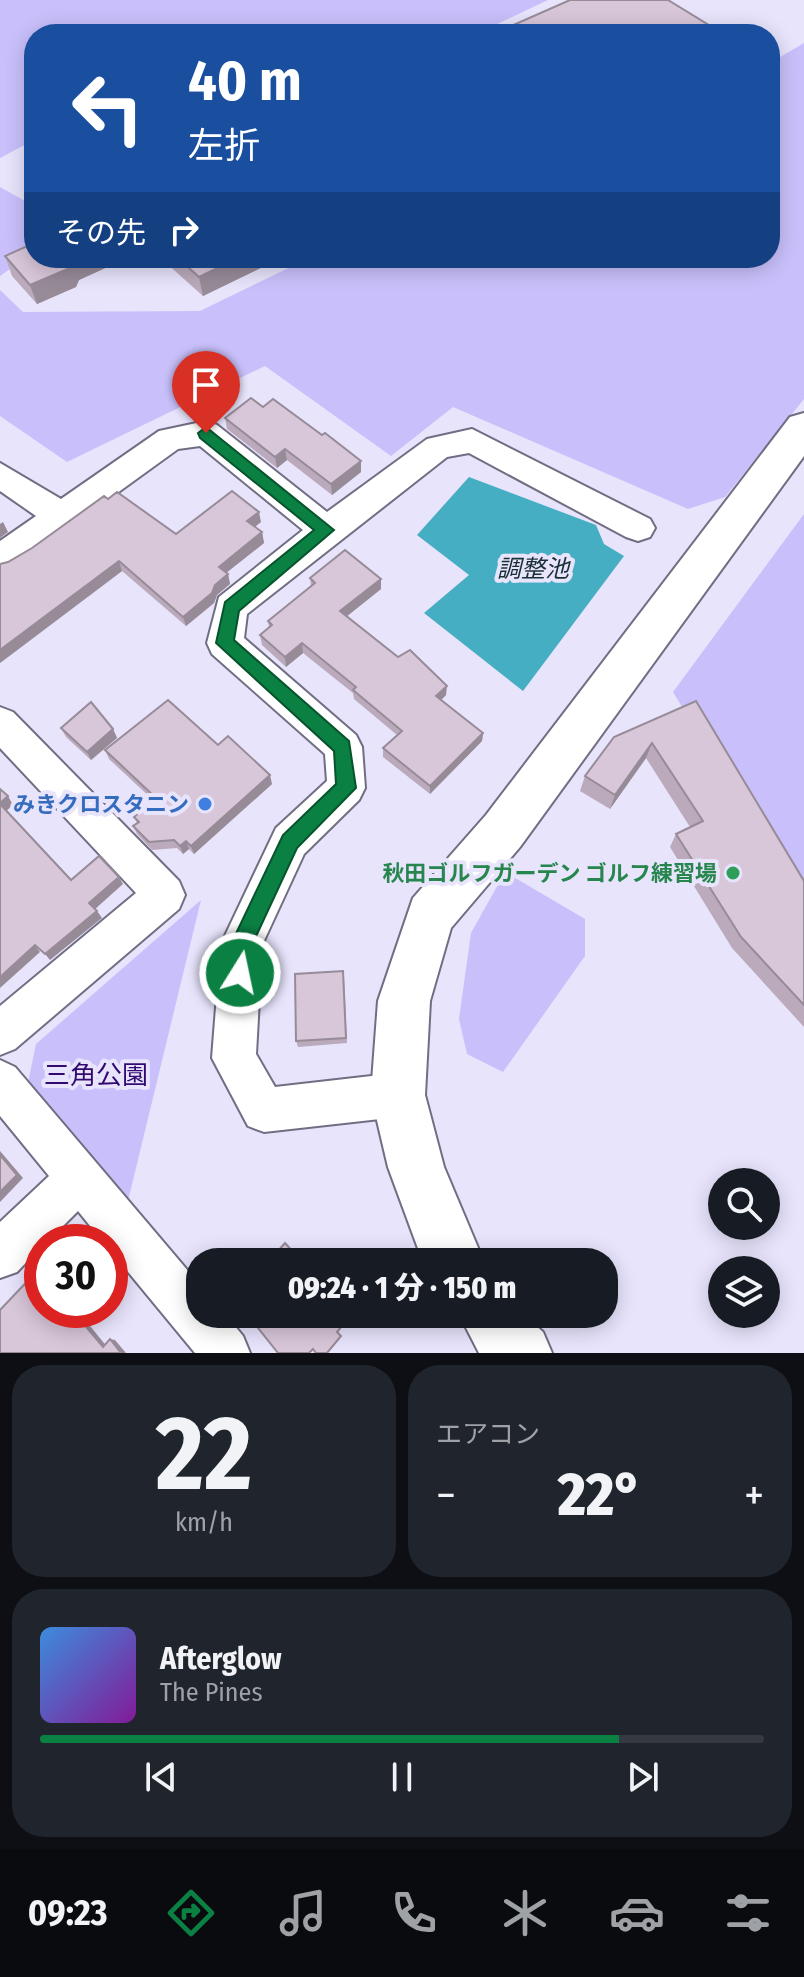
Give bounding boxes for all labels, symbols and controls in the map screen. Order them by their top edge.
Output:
text: 40 m [188,48,302,115]
icon: left [56,56,160,160]
text: 左折 [188,124,260,168]
icon: right [162,208,206,252]
text: その先 [56,215,146,251]
pin [172,351,240,433]
icon: arrive [184,363,228,407]
water label: 調整池 [497,555,571,583]
place label: みきクロスタニン [13,791,189,818]
marker: みきクロスタニン [196,795,214,813]
place label: 秋田ゴルフガーデン ゴルフ練習場 [382,860,717,887]
marker: 秋田ゴルフガーデン ゴルフ練習場 [724,864,742,882]
position arrow [198,931,282,1015]
park label: 三角公園 [44,1060,148,1091]
map controls [708,1168,780,1328]
button: search [708,1168,780,1240]
speed limit sign: 30 [24,1224,128,1328]
button: layers [708,1256,780,1328]
text: 09:24 · 1 分 · 150 m [288,1270,516,1306]
text: 22 [156,1392,252,1517]
text: エアコン [436,1419,540,1450]
text: 22° [558,1459,642,1531]
text: − [436,1469,456,1522]
text: + [744,1469,764,1522]
text: km/h [175,1507,233,1538]
text: Afterglow [160,1641,282,1677]
text: The Pines [160,1677,263,1708]
icon: previous [139,1755,183,1799]
icon: pause [380,1755,424,1799]
icon: next [621,1755,665,1799]
icon: directions [163,1885,219,1941]
icon: music [275,1885,331,1941]
icon: phone [386,1885,442,1941]
icon: climate [497,1885,553,1941]
icon: car [609,1885,665,1941]
icon: filters [720,1885,776,1941]
text: 09:23 [28,1891,108,1935]

